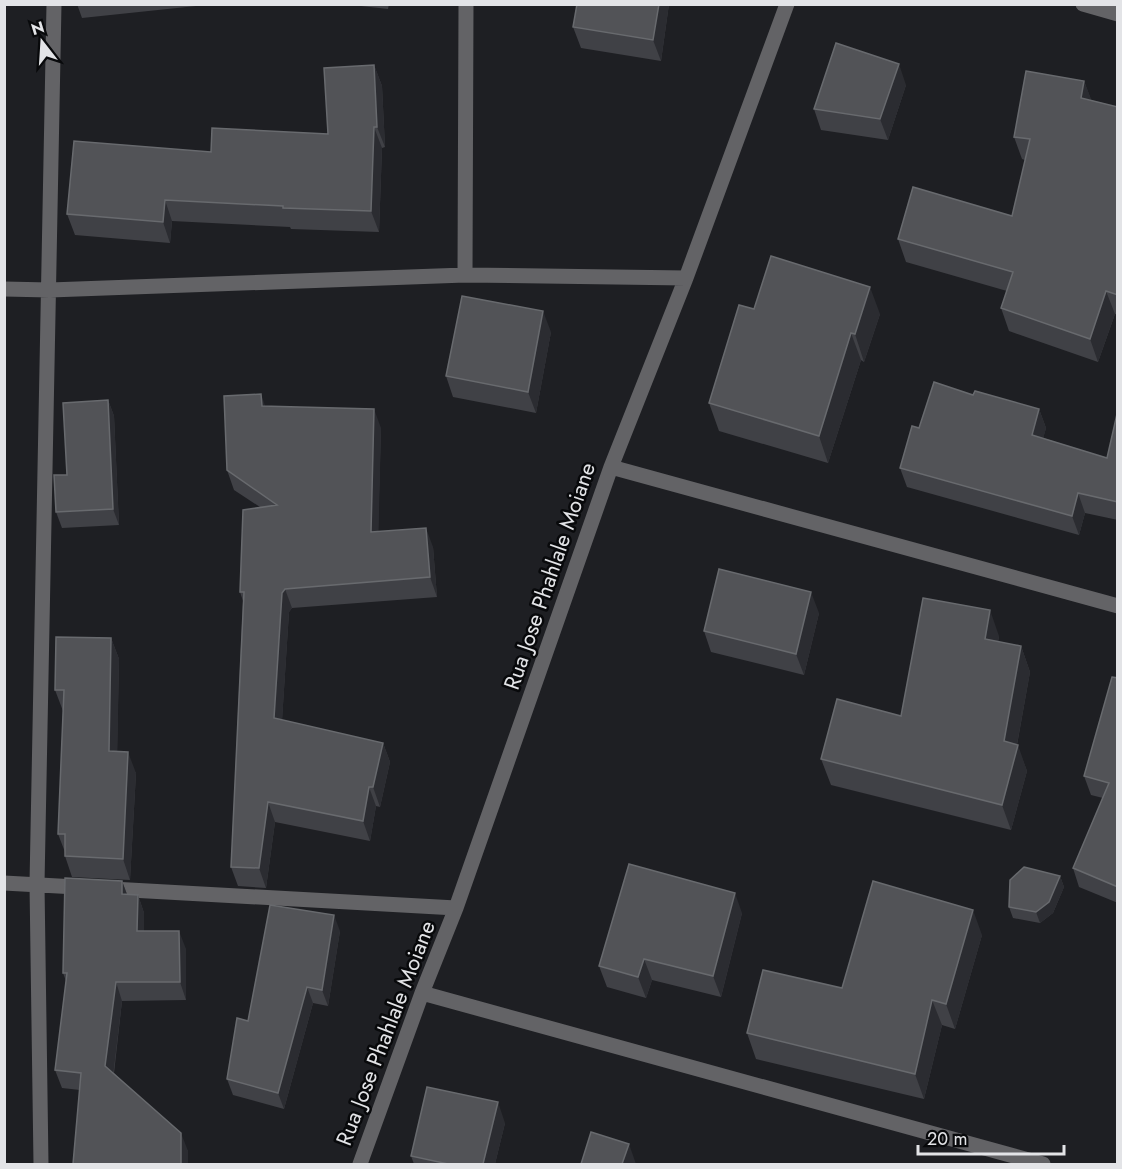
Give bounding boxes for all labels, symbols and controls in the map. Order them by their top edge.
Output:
north arrow [12,12,72,72]
text: N [28,15,47,41]
street label: Rua Jose Phahlale Moiane [495,458,603,694]
street label: Rua Jose Phahlale Moiane [327,916,443,1150]
scale bar [918,1118,1064,1156]
text: 20 m [927,1126,967,1152]

